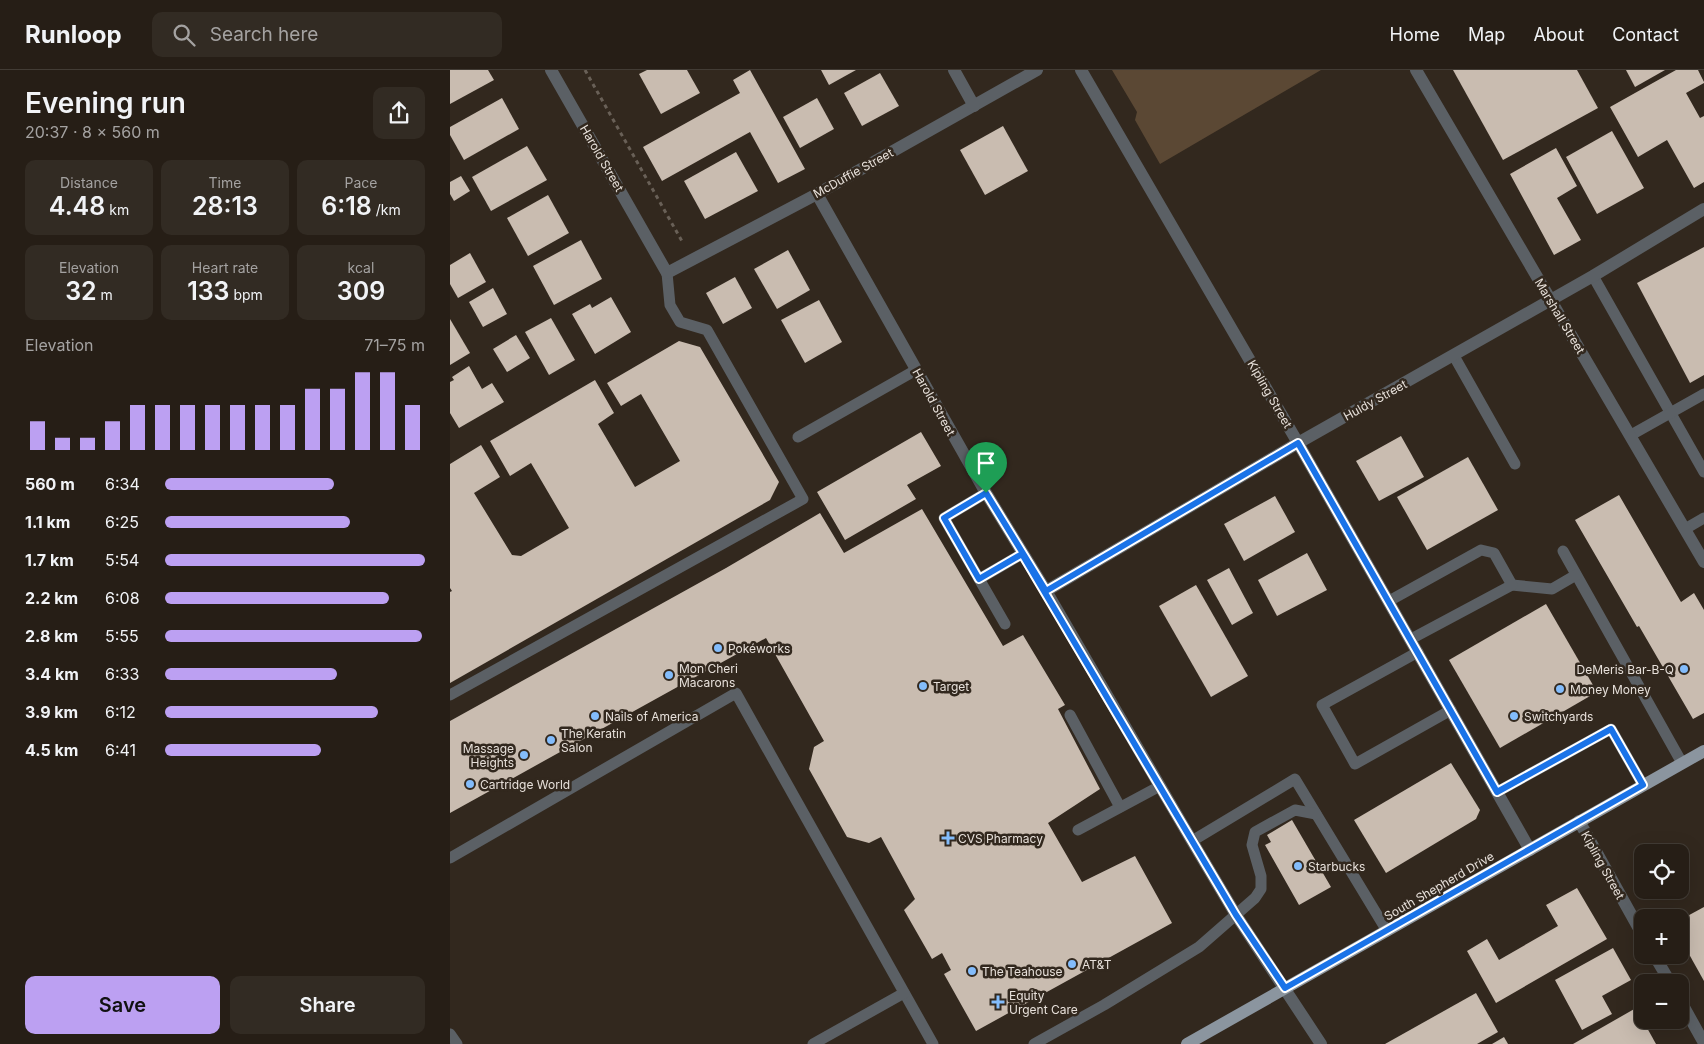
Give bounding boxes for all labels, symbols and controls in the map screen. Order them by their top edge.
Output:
search box [152,12,502,57]
text: Runloop [25,20,122,49]
icon: search [170,21,198,49]
text: Search here [210,23,318,46]
text: Home [1390,24,1440,45]
text: Map [1468,24,1505,45]
text: About [1533,24,1584,45]
text: Contact [1612,24,1679,45]
text: Evening run [25,86,186,120]
button: share [373,87,425,139]
text: 20:37 · 8 × 560 m [25,122,160,142]
street label: Harold Street [577,122,627,194]
street label: McDuffie Street [810,145,896,201]
text: Distance [60,174,118,191]
text: Time [209,174,241,191]
text: Pace [345,174,377,191]
text: 4.48 [49,191,105,221]
text: 28:13 [192,191,258,221]
text: 6:18 [321,191,372,221]
text: km [105,201,129,218]
text: /km [372,201,401,218]
text: Elevation [59,259,119,276]
text: Heart rate [192,259,258,276]
text: kcal [348,259,374,276]
text: 32 [65,276,97,306]
text: 133 [187,276,230,306]
text: 309 [337,276,385,306]
street label: Marshall Street [1532,276,1588,356]
text: m [97,286,113,303]
text: bpm [230,286,263,303]
text: Elevation [25,335,94,355]
text: 71–75 m [364,335,425,355]
street label: Kipling Street [1245,357,1296,431]
street label: Harold Street [909,366,959,438]
street label: Huldy Street [1341,376,1409,424]
pin [965,442,1007,493]
icon: arrive [972,449,1000,477]
text: 560 m [25,474,75,494]
text: 6:34 [105,474,140,494]
text: 1.1 km [25,512,70,532]
text: 6:25 [105,512,139,532]
text: 1.7 km [25,550,74,570]
text: 5:54 [105,550,139,570]
text: 2.2 km [25,588,78,608]
text: 6:08 [105,588,140,608]
text: 2.8 km [25,626,78,646]
text: 5:55 [105,626,139,646]
place label: Pokéworks [728,641,790,656]
marker: Pokéworks [712,642,724,654]
place label: Mon Cheri Macarons [679,661,738,690]
place label: DeMeris Bar-B-Q [1576,662,1674,677]
marker: DeMeris Bar-B-Q [1678,663,1690,675]
text: 3.4 km [25,664,79,684]
text: 6:33 [105,664,139,684]
marker: Mon Cheri Macarons [663,669,675,681]
place label: Target [933,679,969,694]
marker: Target [917,680,929,692]
place label: Money Money [1570,682,1651,697]
marker: Money Money [1554,683,1566,695]
text: 3.9 km [25,702,78,722]
text: 6:12 [105,702,136,722]
place label: Nails of America [605,709,698,724]
place label: Switchyards [1524,709,1593,724]
marker: Nails of America [589,710,601,722]
marker: Switchyards [1508,710,1520,722]
place label: The Keratin Salon [561,726,626,755]
marker: The Keratin Salon [545,734,557,746]
text: 4.5 km [25,740,78,760]
text: 6:41 [105,740,136,760]
place label: Massage Heights [463,741,514,770]
marker: Massage Heights [518,749,530,761]
place label: Cartridge World [480,777,570,792]
marker: Cartridge World [464,778,476,790]
street label: Kipling Street [1578,828,1628,902]
place label: CVS Pharmacy [958,831,1043,846]
marker: CVS Pharmacy [942,832,954,844]
map controls [1634,844,1689,1029]
button: locate [1634,844,1689,899]
street label: South Shepherd Drive [1381,848,1497,924]
place label: Starbucks [1308,859,1365,874]
marker: Starbucks [1292,860,1304,872]
button: + [1634,909,1689,964]
place label: AT&T [1082,957,1112,972]
marker: AT&T [1066,958,1078,970]
place label: The Teahouse [982,964,1063,979]
marker: The Teahouse [966,965,978,977]
button: − [1634,974,1689,1029]
button: Save [25,976,220,1034]
button: Share [230,976,425,1034]
place label: Equity Urgent Care [1009,988,1078,1017]
marker: Equity Urgent Care [991,995,1005,1009]

